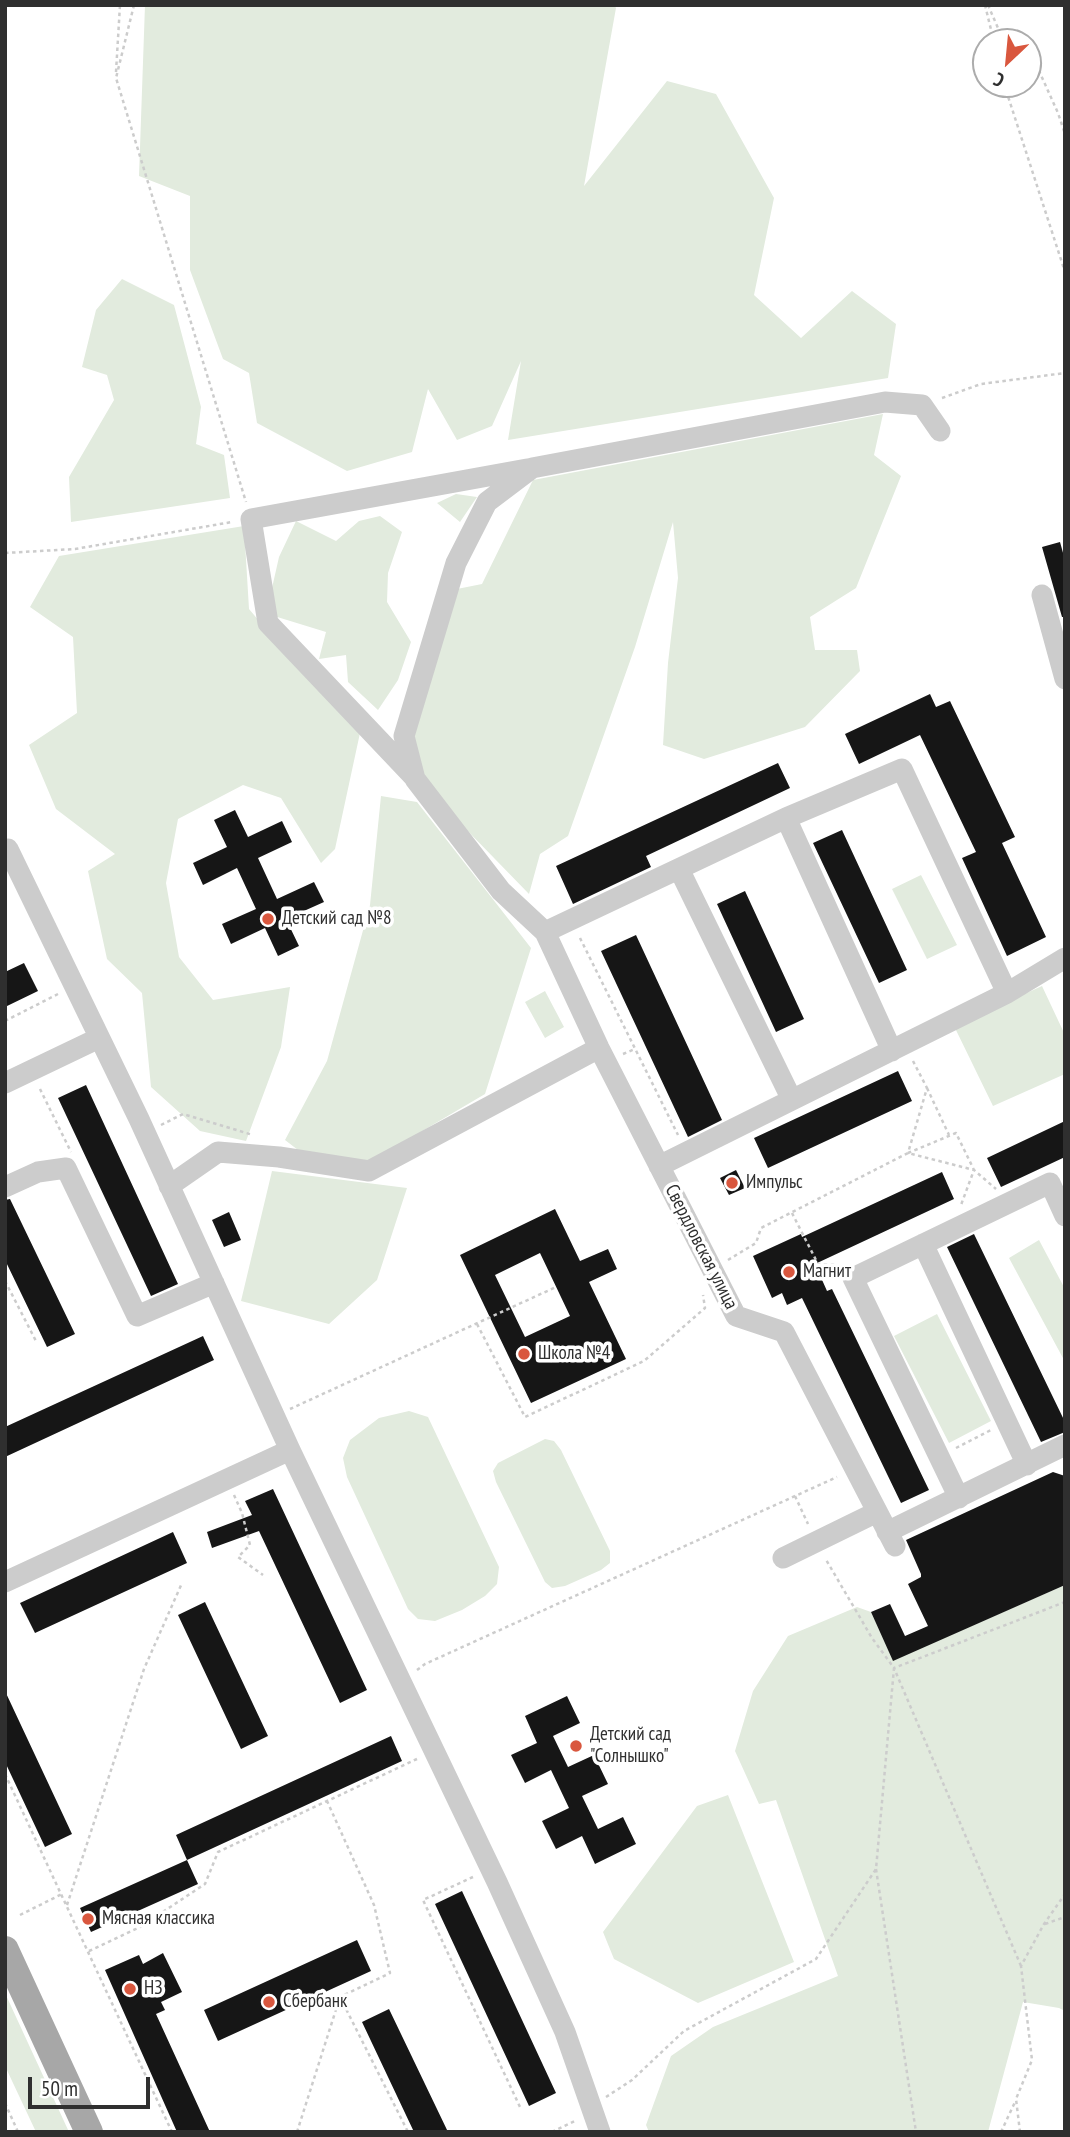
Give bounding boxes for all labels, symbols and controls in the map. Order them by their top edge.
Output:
north arrow [972,28,1042,98]
text: С [990,67,1008,93]
place label: Детский сад №8 [282,908,391,930]
marker: Детский сад №8 [260,911,276,927]
place label: Импульс [746,1172,803,1194]
marker: Импульс [724,1175,740,1191]
street label: Свердловская улица [660,1181,742,1313]
place label: Магнит [803,1261,851,1283]
marker: Магнит [781,1264,797,1280]
place label: Школа №4 [538,1343,610,1365]
marker: Школа №4 [516,1346,532,1362]
place label: Детский сад "Солнышко" [590,1724,671,1768]
marker: Детский сад "Солнышко" [568,1738,584,1754]
place label: Мясная классика [102,1908,215,1930]
marker: Мясная классика [80,1911,96,1927]
place label: НЗ [144,1978,162,2000]
marker: НЗ [122,1981,138,1997]
place label: Сбербанк [283,1991,347,2013]
marker: Сбербанк [261,1994,277,2010]
scale bar [32,2064,154,2108]
text: 50 m [41,2075,78,2102]

